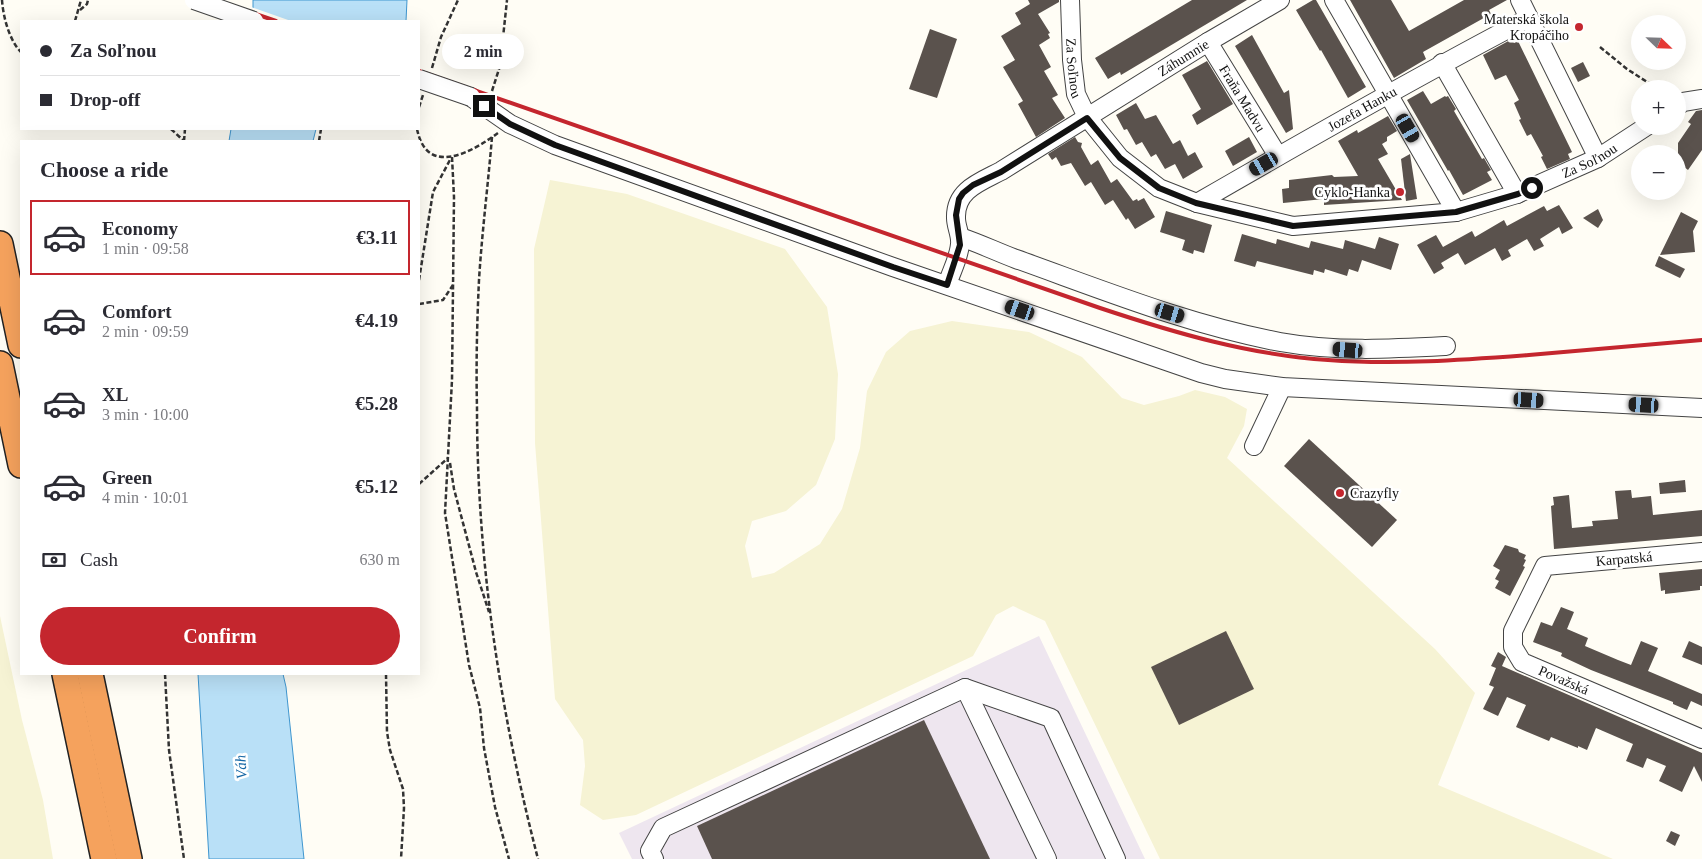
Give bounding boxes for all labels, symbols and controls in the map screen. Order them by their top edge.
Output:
place label: Materská škola Kropáčiho [1484,12,1570,43]
north arrow [1631,15,1686,70]
map controls [1631,15,1686,200]
marker: Materská škola Kropáčiho [1573,21,1585,33]
callout: 2 min [443,34,525,68]
street label: Záhumnie [1155,36,1211,79]
street label: Za Soľnou [1064,38,1084,100]
text: Za Soľnou [70,40,157,61]
text: 2 min [464,43,502,60]
street label: Fraňa Madvu [1217,62,1269,134]
button: + [1631,80,1686,135]
street label: Jozefa Hanku [1325,84,1399,134]
text: Drop-off [70,89,140,110]
route end [473,95,495,117]
car [1394,111,1421,145]
street label: Za Soľnou [1559,140,1620,181]
button: − [1631,145,1686,200]
car [1247,150,1280,178]
text: Choose a ride [40,157,168,182]
route start [1521,177,1543,199]
place label: Cyklo-Hanka [1315,185,1391,200]
marker: Cyklo-Hanka [1394,186,1406,198]
icon: car [42,215,87,260]
text: Economy [102,218,178,239]
text: €3.11 [356,227,398,248]
text: 1 min · 09:58 [102,240,189,257]
icon: car [42,298,87,343]
car [1003,298,1036,322]
text: Comfort [102,301,172,322]
car [1153,301,1186,325]
text: €4.19 [355,310,398,331]
text: 2 min · 09:59 [102,323,189,340]
car [1332,341,1363,359]
icon: car [42,381,87,426]
text: XL [102,384,128,405]
car [1513,392,1544,408]
text: €5.28 [355,393,398,414]
car [1628,397,1659,413]
text: 3 min · 10:00 [102,406,189,423]
icon: car [42,464,87,509]
text: Green [102,467,152,488]
text: €5.12 [355,476,398,497]
place label: Crazyfly [1350,486,1399,501]
marker: Crazyfly [1334,487,1346,499]
text: 4 min · 10:01 [102,489,189,506]
icon: cash [40,546,68,574]
text: Cash [80,549,118,570]
street label: Karpatská [1595,549,1654,569]
text: 630 m [360,551,400,568]
button: Confirm [40,607,400,665]
street label: Považská [1537,663,1592,697]
water label: Váh [232,754,250,780]

